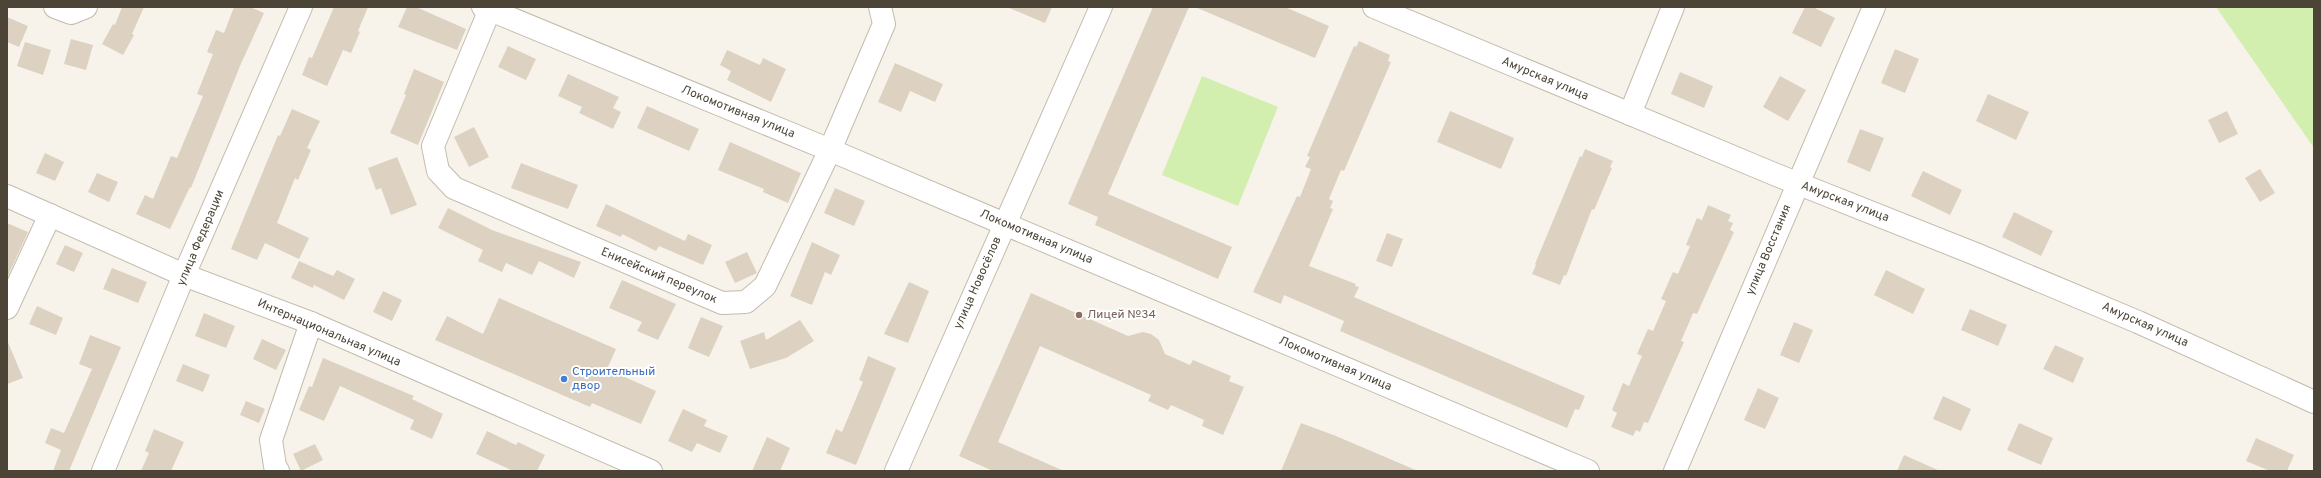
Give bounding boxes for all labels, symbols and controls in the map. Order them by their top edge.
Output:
street label: Амурская улица [1499,53,1591,105]
street label: Локомотивная улица [679,82,797,142]
street label: Амурская улица [1799,178,1891,226]
street label: улица Федерации [174,188,228,288]
street label: улица Восстания [1743,202,1795,298]
street label: Локомотивная улица [977,206,1095,268]
street label: улица Новосёлов [950,234,1006,332]
street label: Енисейский переулок [598,244,720,308]
street label: Интернациональная улица [255,295,403,371]
street label: Амурская улица [2099,299,2191,351]
place label: Лицей №34 [1087,307,1156,323]
marker: Лицей №34 [1074,310,1084,320]
street label: Локомотивная улица [1276,333,1394,395]
place label: Строительный двор [572,364,655,394]
marker: Строительный двор [559,374,569,384]

